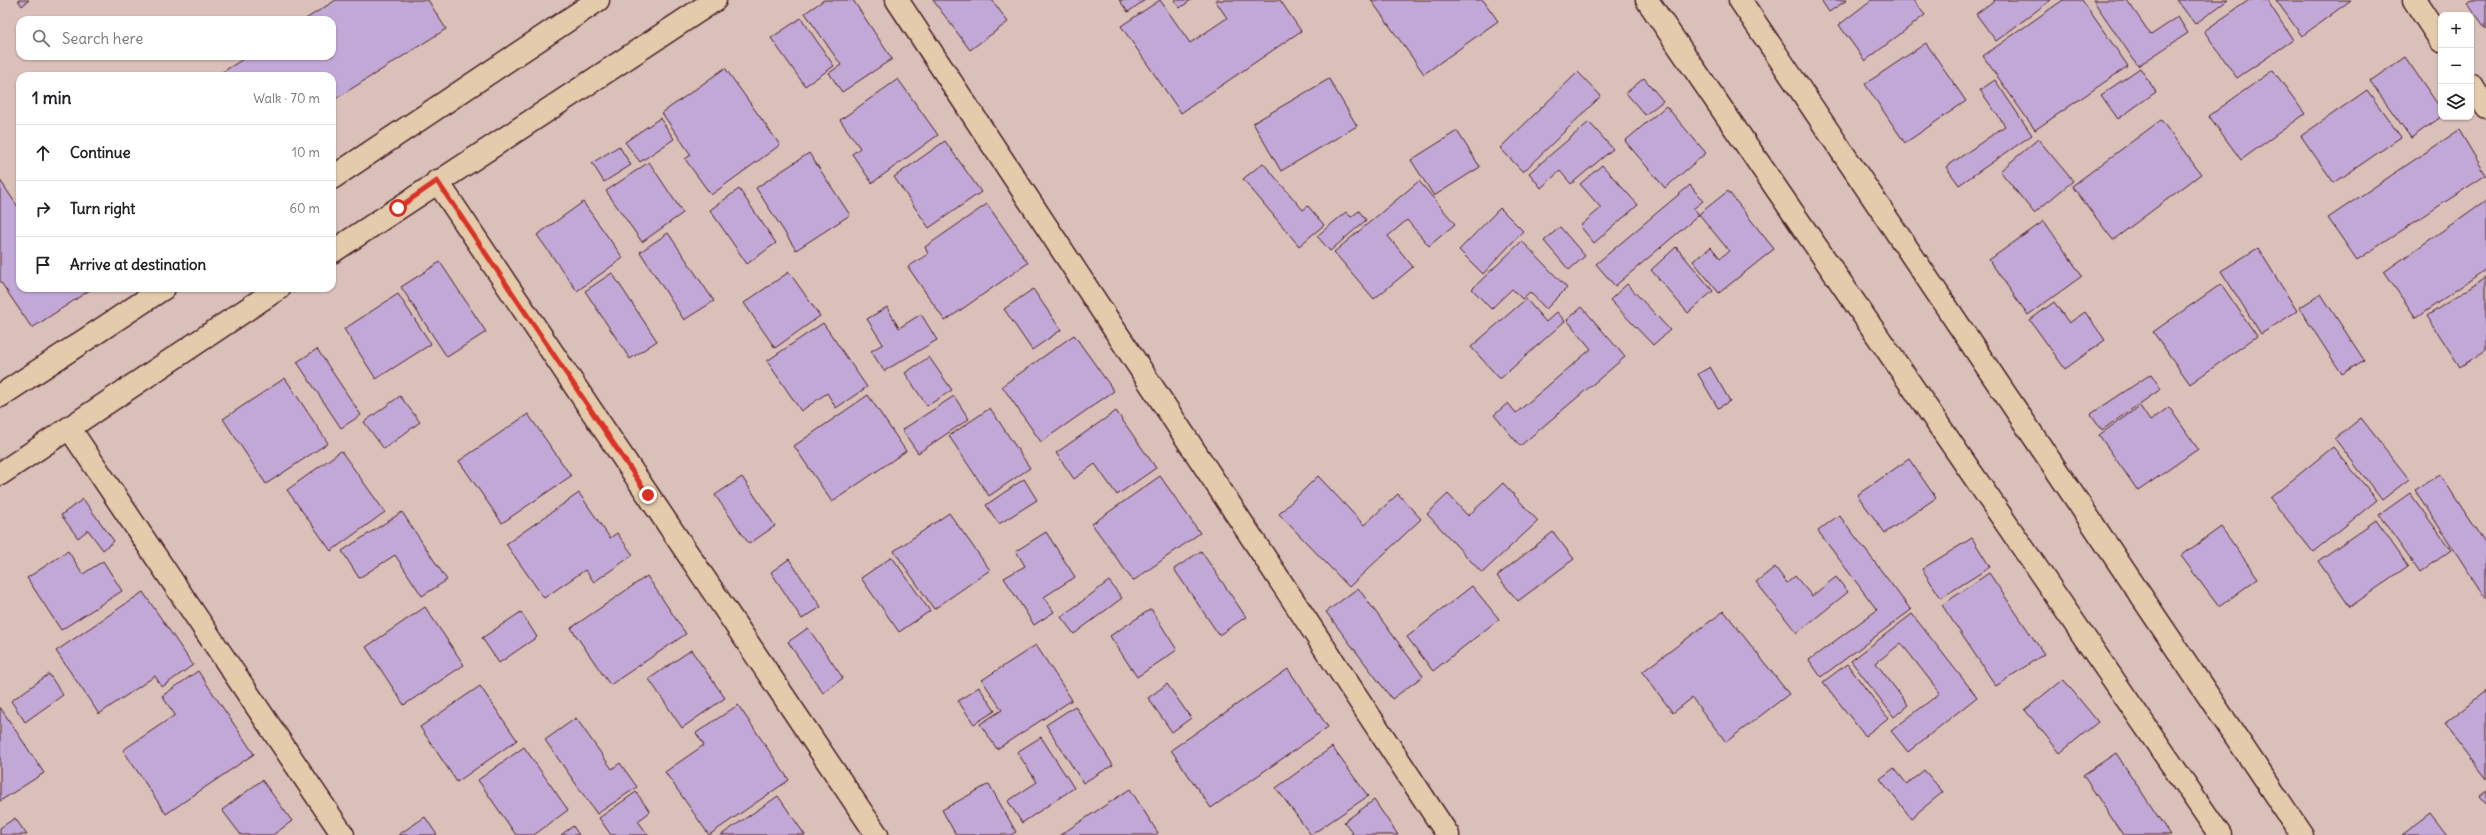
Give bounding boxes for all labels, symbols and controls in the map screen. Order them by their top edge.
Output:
map controls [2438,12,2474,120]
button: + [2438,12,2474,48]
search box [16,16,336,60]
icon: search [30,27,52,49]
text: Search here [62,29,143,48]
button: − [2438,48,2474,84]
button: layers [2438,84,2474,120]
text: 1 min [32,87,71,109]
text: Walk · 70 m [253,90,320,107]
icon: ahead [32,142,54,164]
text: Continue [70,143,131,162]
text: 10 m [292,144,320,161]
icon: right [32,198,54,220]
text: Turn right [70,199,135,218]
route start [389,199,407,217]
text: 60 m [289,200,320,217]
icon: arrive [32,254,54,276]
text: Arrive at destination [70,255,206,274]
route end [639,486,657,504]

